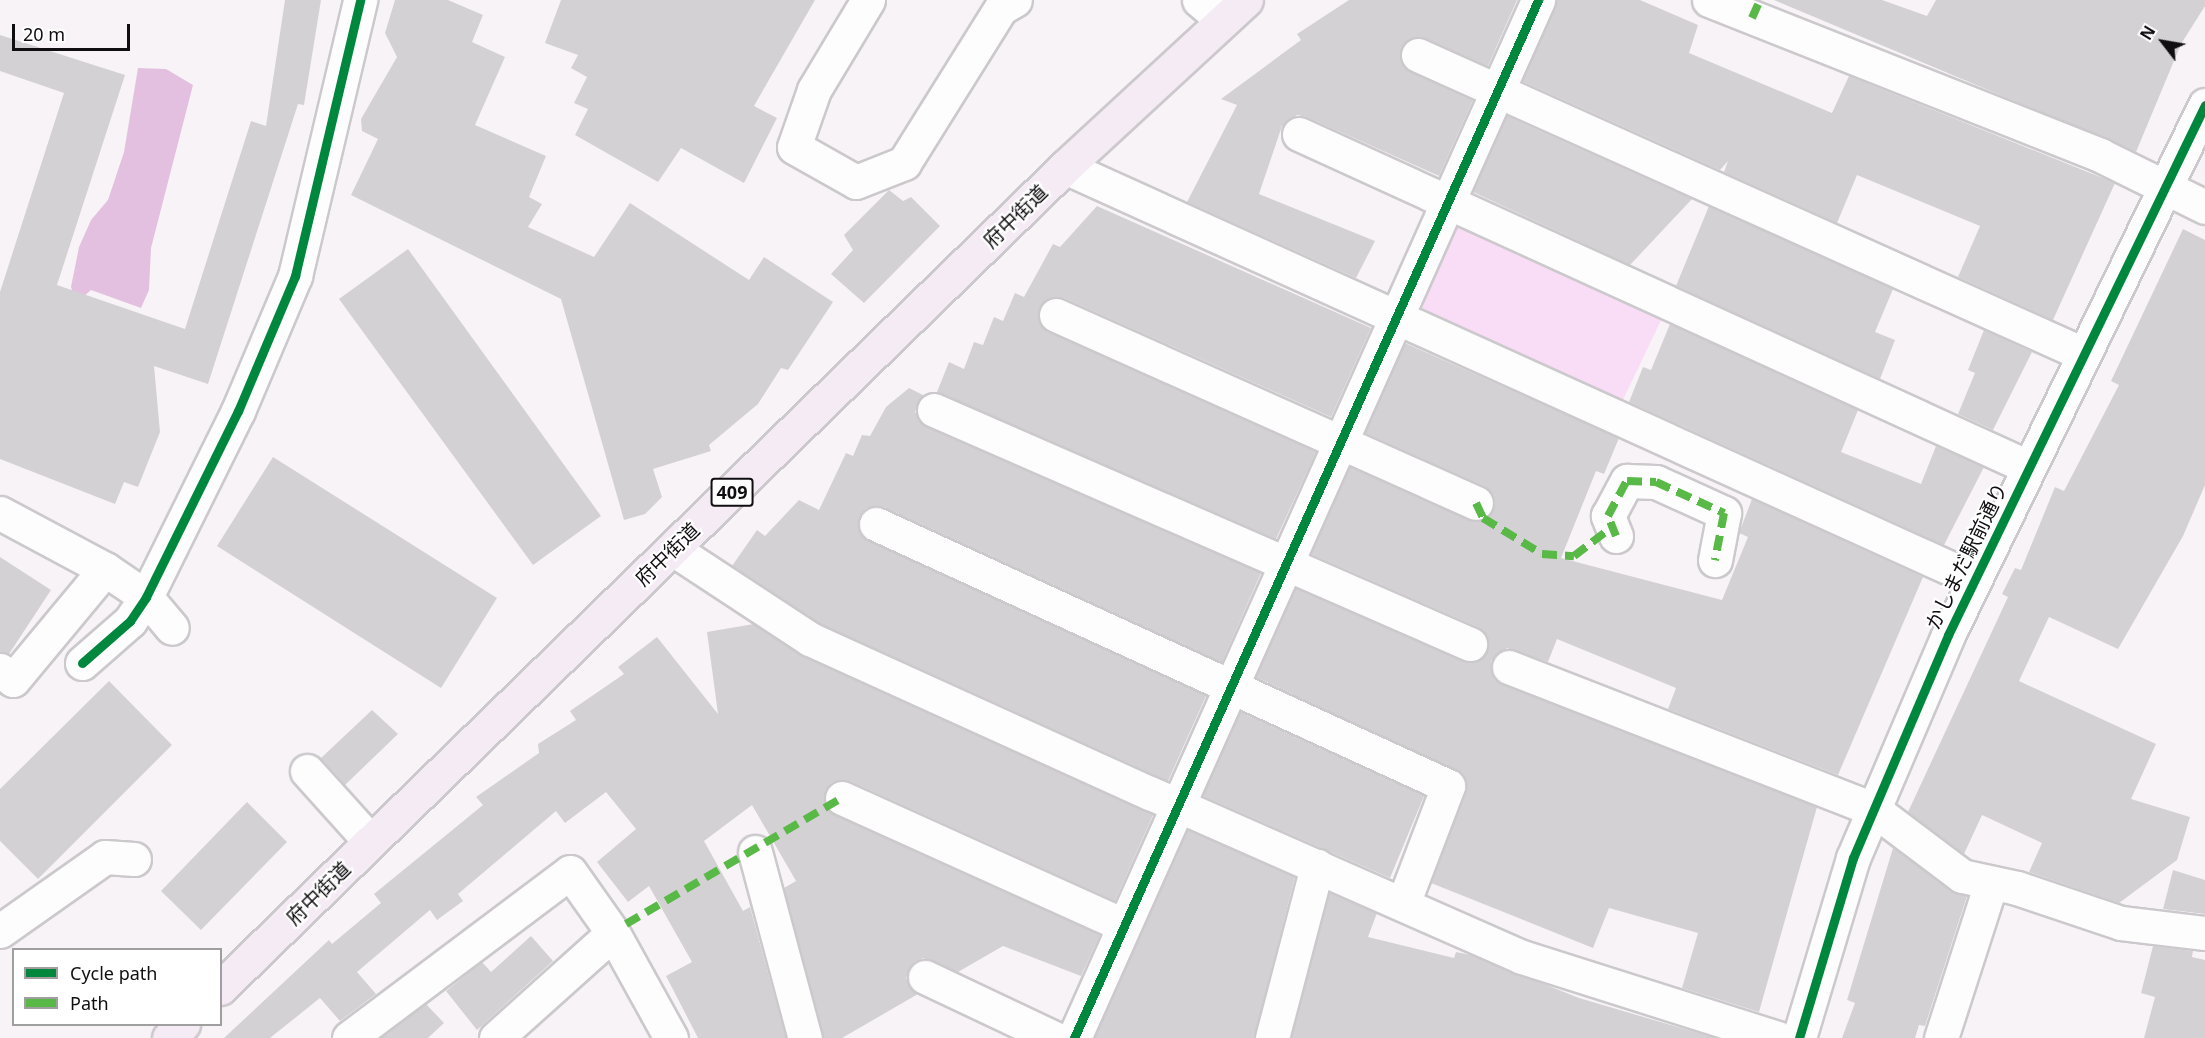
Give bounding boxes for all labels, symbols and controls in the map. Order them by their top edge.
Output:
scale bar [15,12,134,50]
north arrow [2133,12,2193,72]
text: N [2135,21,2160,44]
text: 20 m [23,22,65,46]
street label: 府中街道 [978,180,1052,252]
road number: 409 [710,477,754,507]
street label: かしまだ駅前通り [1920,479,2012,633]
street label: 府中街道 [630,518,704,590]
street label: 府中街道 [281,857,355,929]
legend [12,948,222,1026]
text: Cycle path [70,961,157,985]
text: Path [70,991,109,1015]

